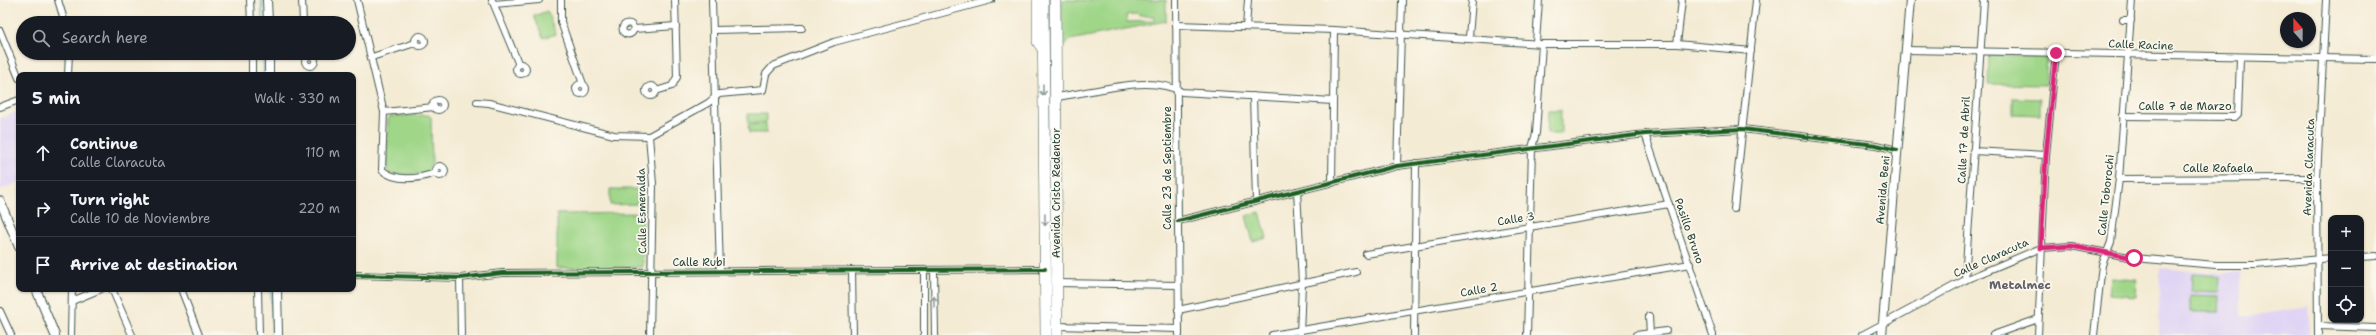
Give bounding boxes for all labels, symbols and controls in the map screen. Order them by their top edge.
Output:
north arrow [2280,12,2316,48]
search box [16,16,356,60]
icon: search [30,27,52,49]
text: Search here [62,28,148,48]
street label: Calle Racine [2108,36,2174,54]
route end [2047,44,2065,62]
one-way arrow [1039,83,1047,96]
text: 5 min [32,87,80,109]
text: Walk · 330 m [254,90,340,107]
street label: Calle 17 de Abril [1954,95,1974,184]
street label: Calle 7 de Marzo [2138,99,2232,114]
street label: Calle 23 de Septiembre [1160,106,1175,230]
street label: Avenida Claracuta [2300,118,2318,216]
street label: Avenida Cristo Redentor [1049,128,1064,258]
text: Continue [70,134,138,154]
icon: ahead [32,142,54,164]
text: 110 m [305,144,340,161]
text: Calle Claracuta [70,154,165,171]
street label: Calle Toborochi [2094,154,2118,236]
street label: Avenida Beni [1873,155,1893,225]
street label: Calle Rafaela [2183,161,2253,176]
street label: Calle Esmeralda [634,168,650,254]
text: Turn right [70,190,150,210]
street label: Pasillo Bruno [1671,196,1707,266]
icon: right [32,198,54,220]
text: 220 m [298,200,340,217]
street label: Calle 3 [1496,209,1536,229]
text: Calle 10 de Noviembre [70,210,210,227]
one-way arrow [1041,213,1049,226]
map controls [2328,215,2364,323]
button: + [2328,215,2364,251]
street label: Calle Claracuta [1951,235,2031,281]
route start [2125,249,2143,267]
button: − [2328,251,2364,287]
icon: arrive [32,254,54,276]
text: Arrive at destination [70,255,238,275]
street label: Calle Rubi [672,255,726,270]
district label: Metalmec [1989,277,2051,293]
street label: Calle 2 [1459,279,1499,301]
button: locate [2328,287,2364,323]
one-way arrow [930,296,938,309]

